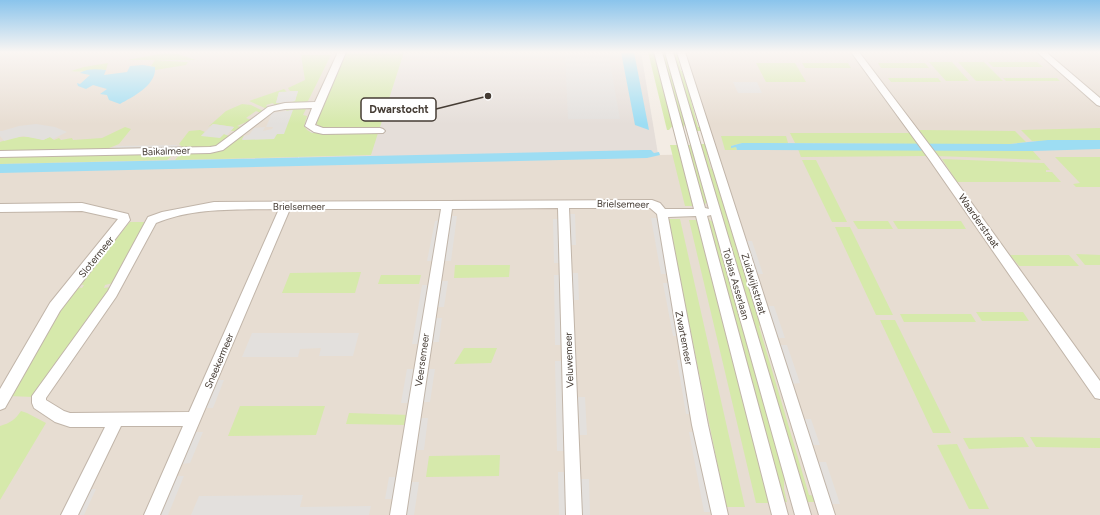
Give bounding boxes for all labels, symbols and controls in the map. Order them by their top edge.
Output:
callout: Dwarstocht [361,98,436,121]
text: Dwarstocht [369,103,429,116]
street label: Baikalmeer [142,144,191,158]
street label: Waarderstraat [956,191,1003,251]
street label: Brielsemeer [597,197,650,211]
street label: Brielsemeer [273,200,326,213]
street label: Slotermeer [75,233,117,280]
street label: Tobias Asserlaan [720,247,753,322]
street label: Zuidwijkstraat [738,252,770,317]
street label: Zwartemeer [672,310,696,367]
street label: Sneekermeer [201,331,237,391]
street label: Veluwemeer [562,331,576,388]
street label: Veersemeer [412,332,432,388]

